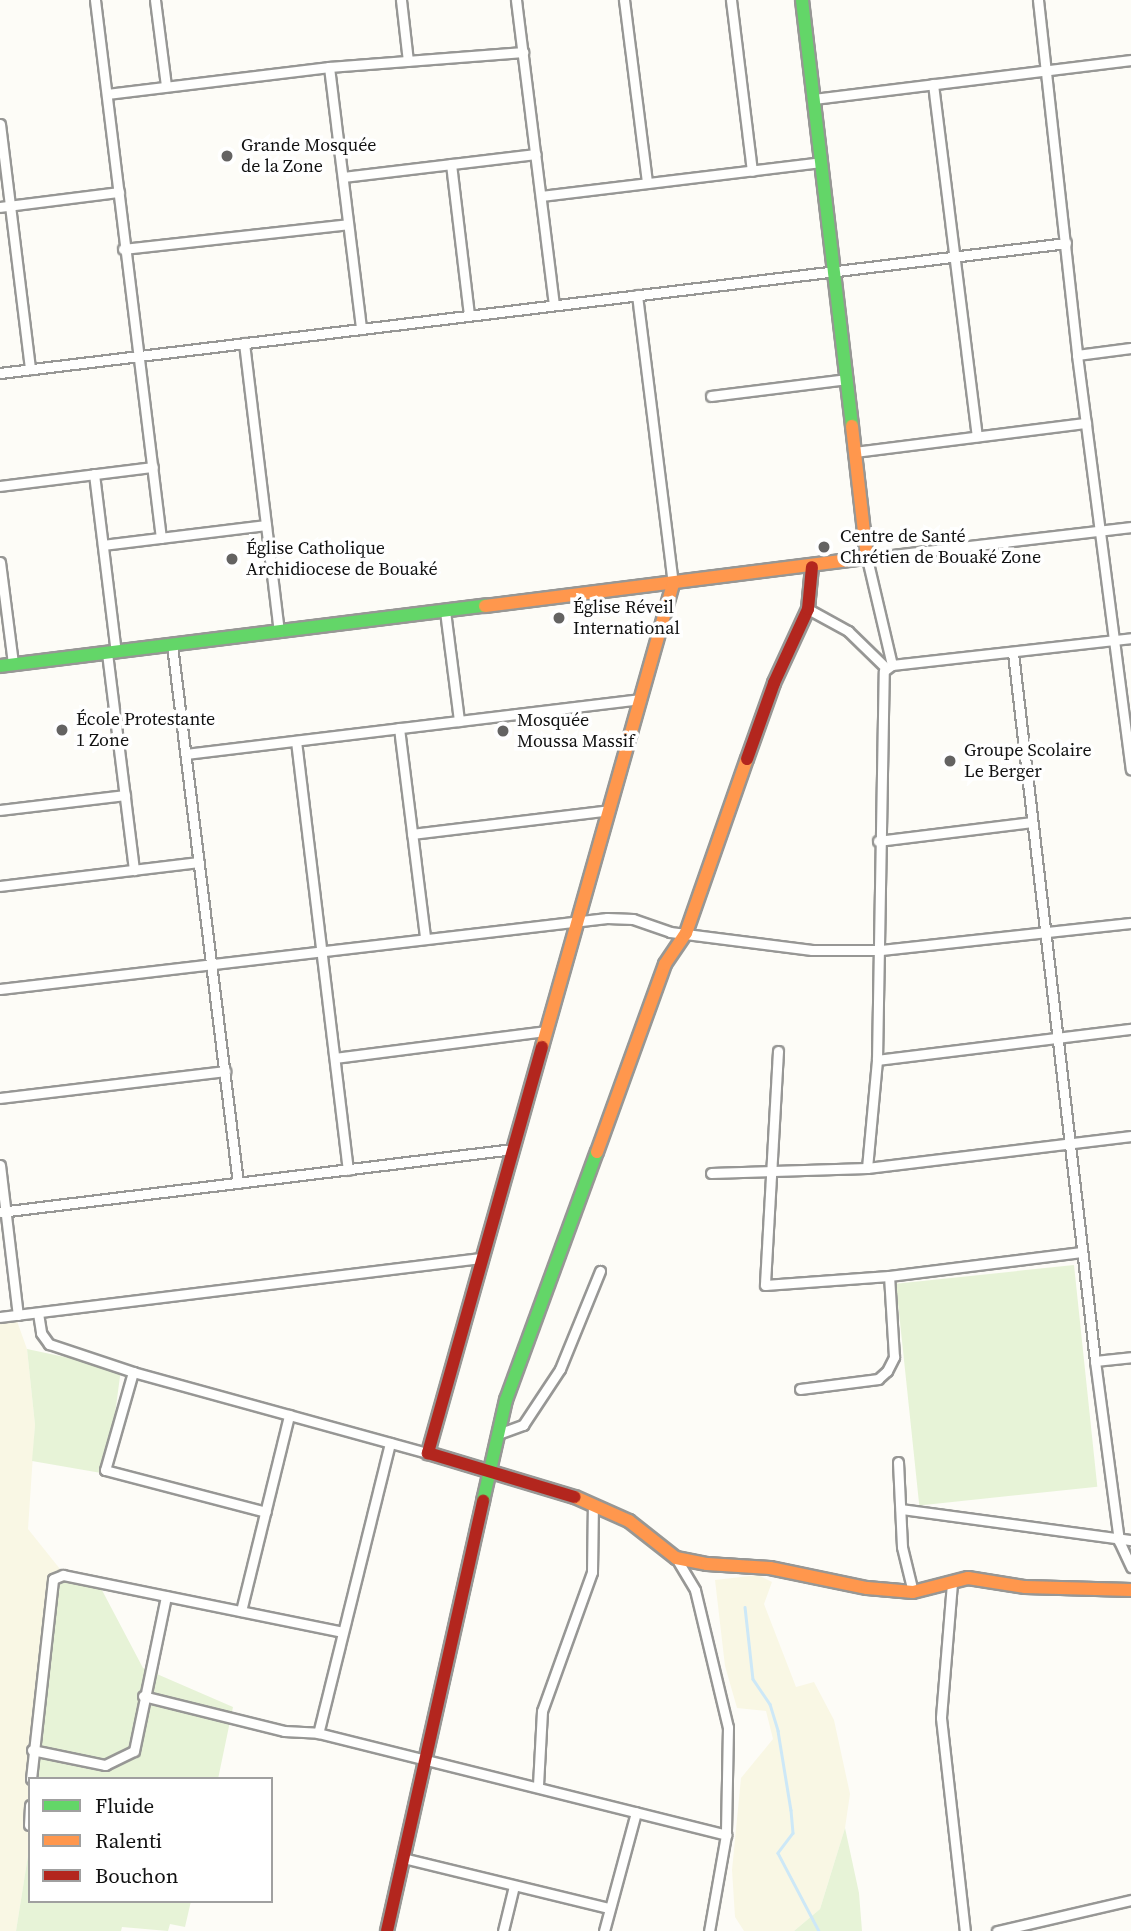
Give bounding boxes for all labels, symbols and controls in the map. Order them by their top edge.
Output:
place label: Grande Mosquée de la Zone [241,135,377,178]
marker: Grande Mosquée de la Zone [219,148,235,164]
place label: Centre de Santé Chrétien de Bouaké Zone [840,526,1041,568]
marker: Centre de Santé Chrétien de Bouaké Zone [814,537,834,557]
place label: Église Catholique Archidiocese de Bouaké [246,538,438,580]
marker: Église Catholique Archidiocese de Bouaké [224,551,240,567]
place label: Église Réveil International [573,597,680,640]
marker: Église Réveil International [551,610,567,626]
place label: École Protestante 1 Zone [76,709,215,752]
place label: Mosquée Moussa Massif [517,710,634,752]
marker: École Protestante 1 Zone [54,722,70,738]
marker: Mosquée Moussa Massif [495,723,511,739]
place label: Groupe Scolaire Le Berger [964,740,1092,782]
marker: Groupe Scolaire Le Berger [942,753,958,769]
legend [28,1777,273,1903]
text: Fluide [95,1791,154,1820]
text: Ralenti [95,1826,162,1855]
text: Bouchon [95,1861,178,1890]

